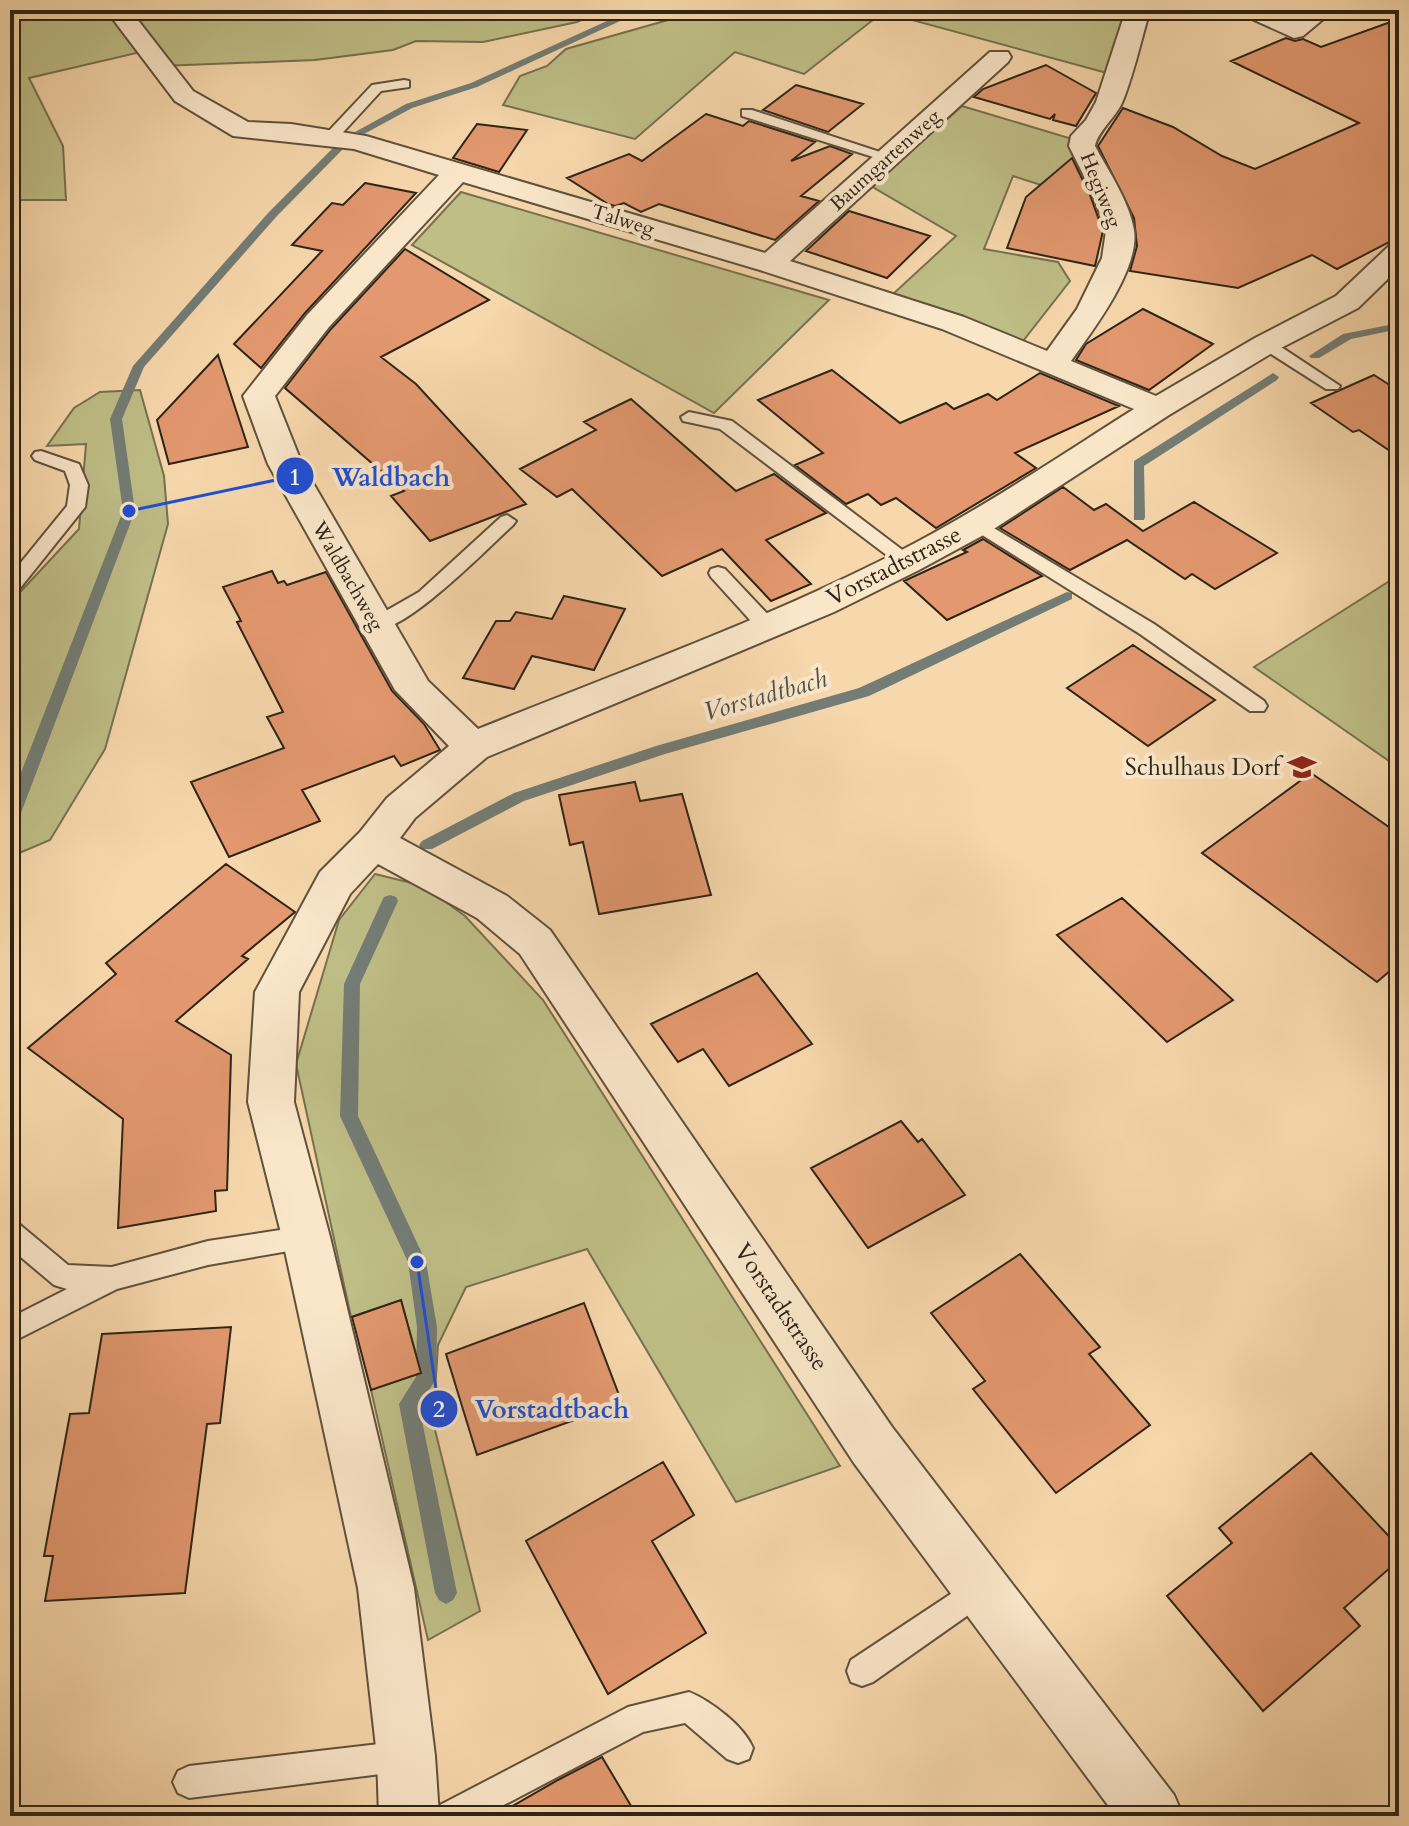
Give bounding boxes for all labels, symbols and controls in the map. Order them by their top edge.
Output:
street label: Baumgartenweg [824,102,947,217]
street label: Hegiweg [1074,148,1129,232]
street label: Talweg [588,198,659,243]
callout: Waldbach [275,451,466,501]
text: Waldbach [331,460,450,495]
text: 1 [289,461,301,494]
street label: Waldbachweg [305,515,391,636]
street label: Vorstadtstrasse [821,518,967,614]
water label: Vorstadtbach [699,661,831,729]
place label: Schulhaus Dorf [1125,751,1284,784]
school or university icon: Schulhaus Dorf [1287,752,1317,782]
street label: Vorstadtstrasse [726,1237,836,1377]
callout: Vorstadtbach [419,1384,645,1434]
text: Vorstadtbach [475,1392,629,1427]
text: 2 [433,1393,445,1426]

